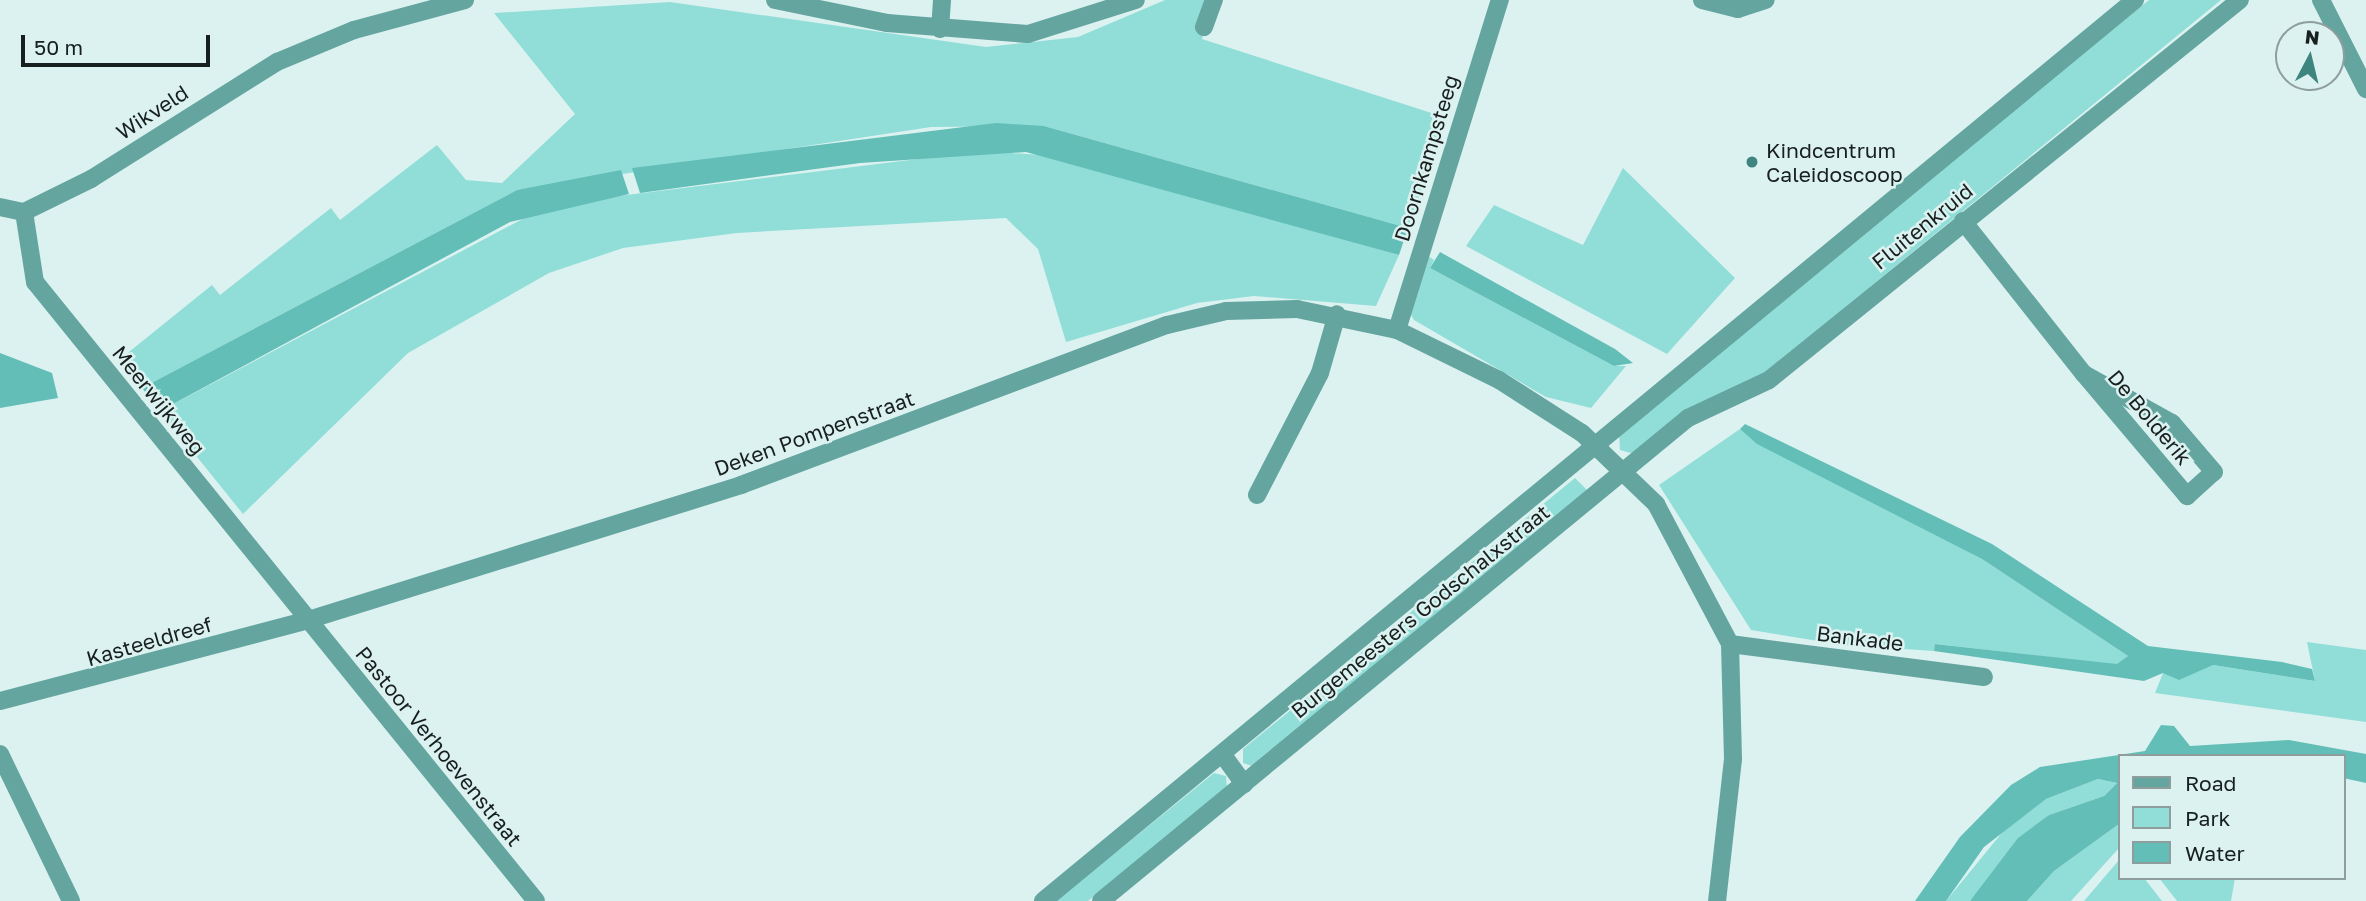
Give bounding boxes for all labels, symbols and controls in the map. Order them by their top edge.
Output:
scale bar [24,21,214,65]
north arrow [2275,21,2345,91]
text: N [2304,24,2321,49]
text: 50 m [34,34,83,60]
street label: Doornkampsteeg [1389,72,1463,244]
street label: Wikveld [111,79,193,145]
place label: Kindcentrum Caleidoscoop [1766,137,1903,187]
marker: Kindcentrum Caleidoscoop [1744,154,1760,170]
street label: Fluitenkruid [1867,178,1977,274]
street label: Meerwijkweg [107,340,211,460]
street label: De Bolderik [2103,364,2197,470]
street label: Deken Pompenstraat [711,385,917,481]
street label: Burgemeesters Godschalxstraat [1286,499,1554,723]
street label: Kasteeldreef [83,611,215,671]
street label: Bankade [1815,620,1905,656]
street label: Pastoor Verhoevenstraat [351,641,527,851]
legend [2118,754,2345,880]
text: Road [2185,770,2236,796]
text: Park [2185,805,2230,831]
text: Water [2185,840,2245,866]

